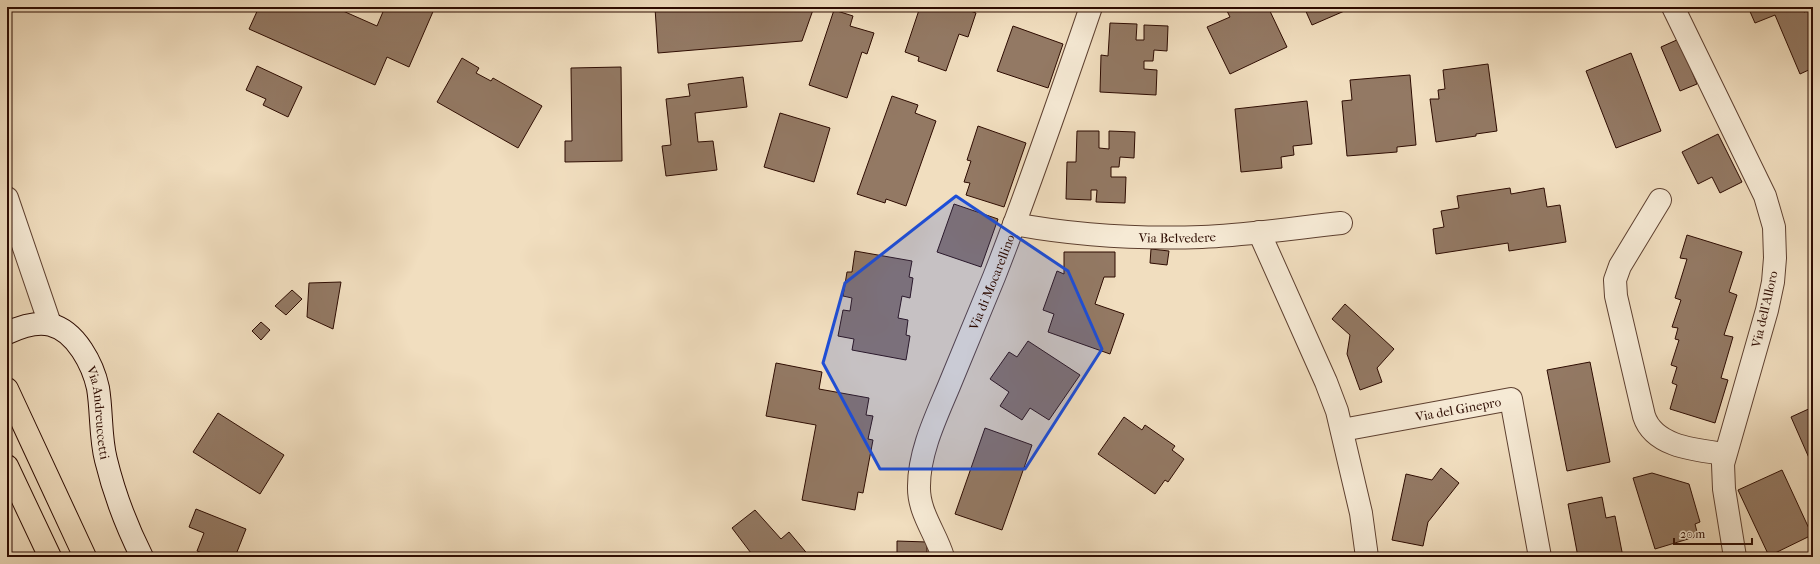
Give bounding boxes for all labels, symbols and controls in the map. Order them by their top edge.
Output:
street label: Via Belvedere [1137,229,1217,245]
street label: Via di Mocarellino [965,232,1018,333]
street label: Via dell'Alloro [1748,269,1781,350]
street label: Via Andreuccetti [83,363,113,461]
street label: Via del Ginepro [1413,394,1503,425]
scale bar [1674,520,1752,546]
text: 20 m [1680,527,1705,541]

